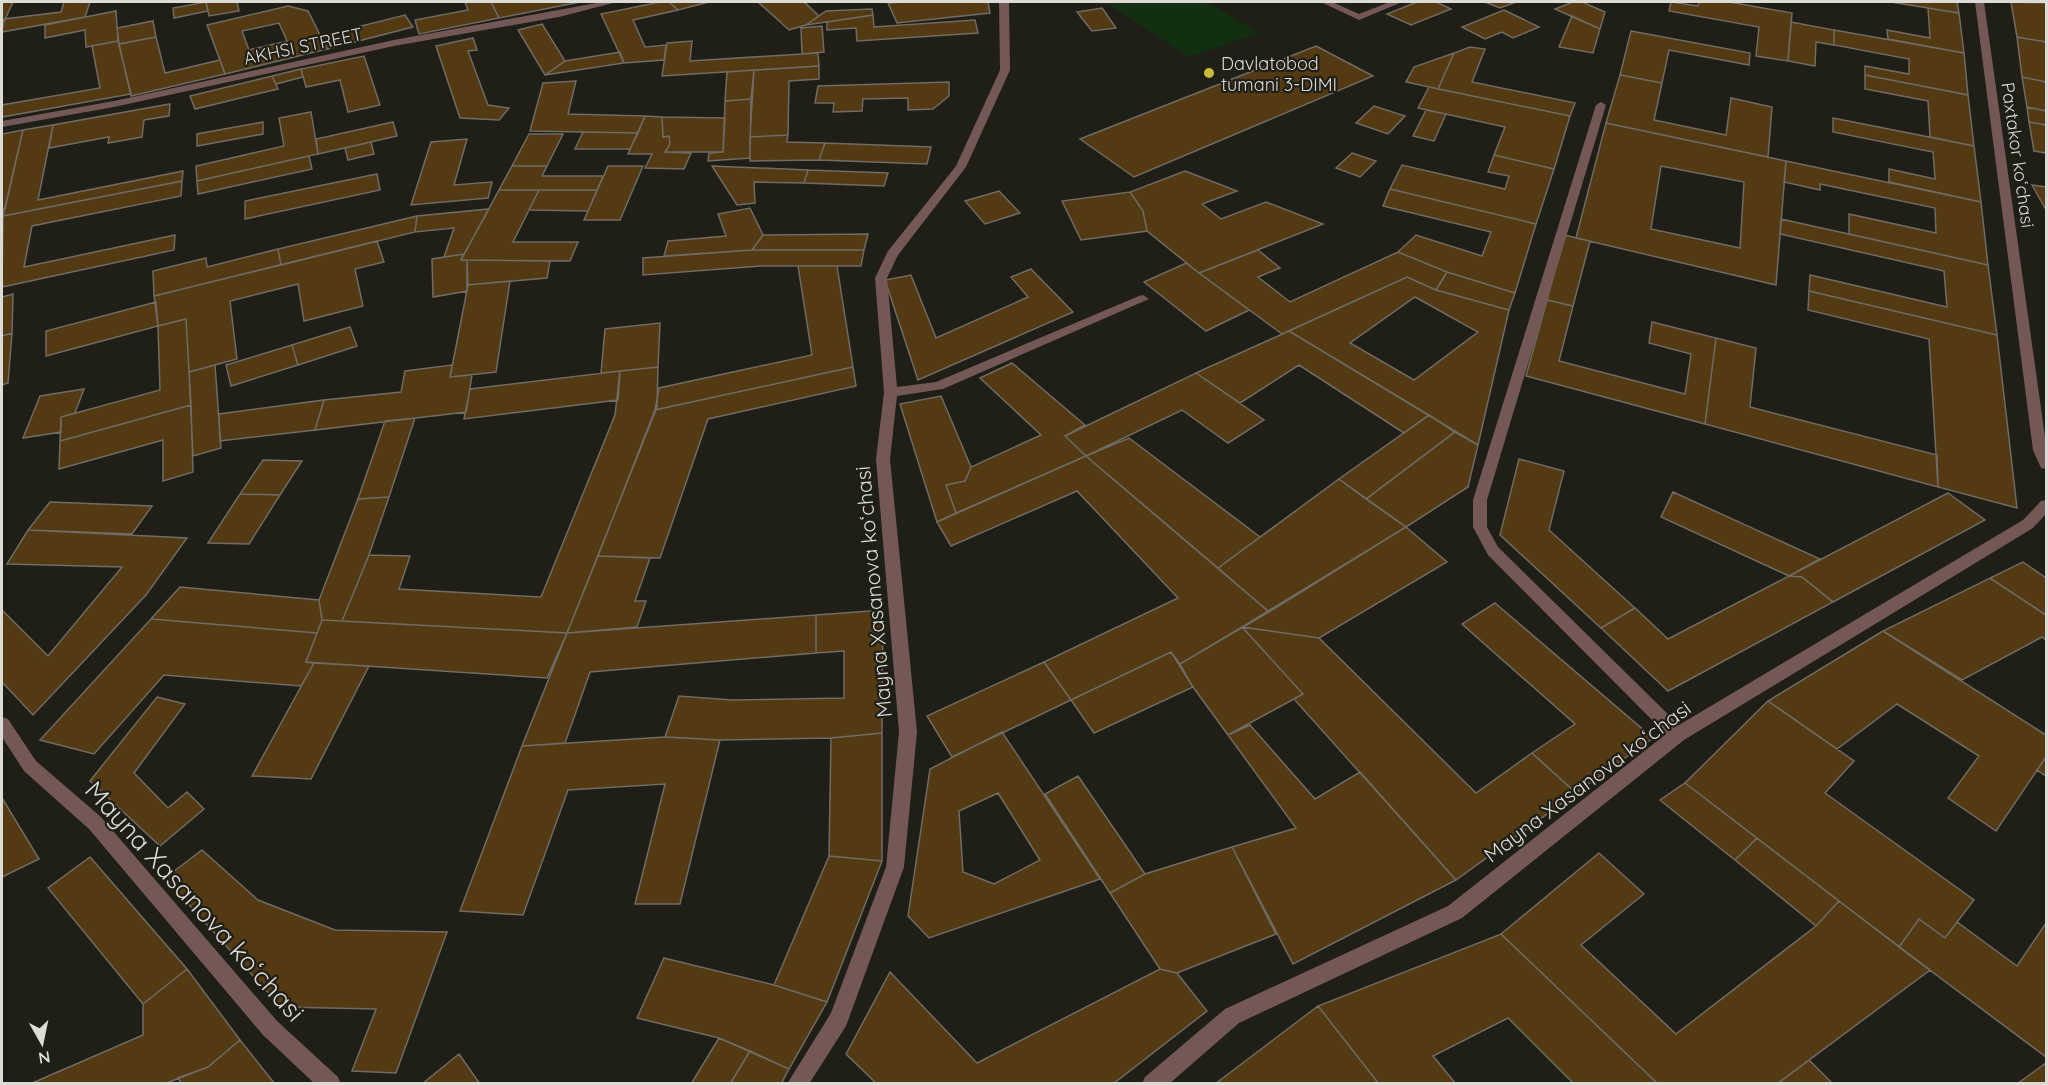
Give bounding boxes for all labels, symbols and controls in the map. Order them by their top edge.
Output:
street label: AKHSI STREET [242,22,365,70]
place label: Davlatobod tumani 3-DIMI [1221,52,1337,96]
marker: Davlatobod tumani 3-DIMI [1202,66,1216,80]
street label: Paxtakor koʻchasi [1996,81,2040,229]
street label: Mayna Xasanova koʻchasi [849,465,897,719]
street label: Mayna Xasanova koʻchasi [1478,695,1696,867]
street label: Mayna Xasanova koʻchasi [78,774,312,1028]
north arrow [12,1013,72,1073]
text: N [37,1047,52,1069]

